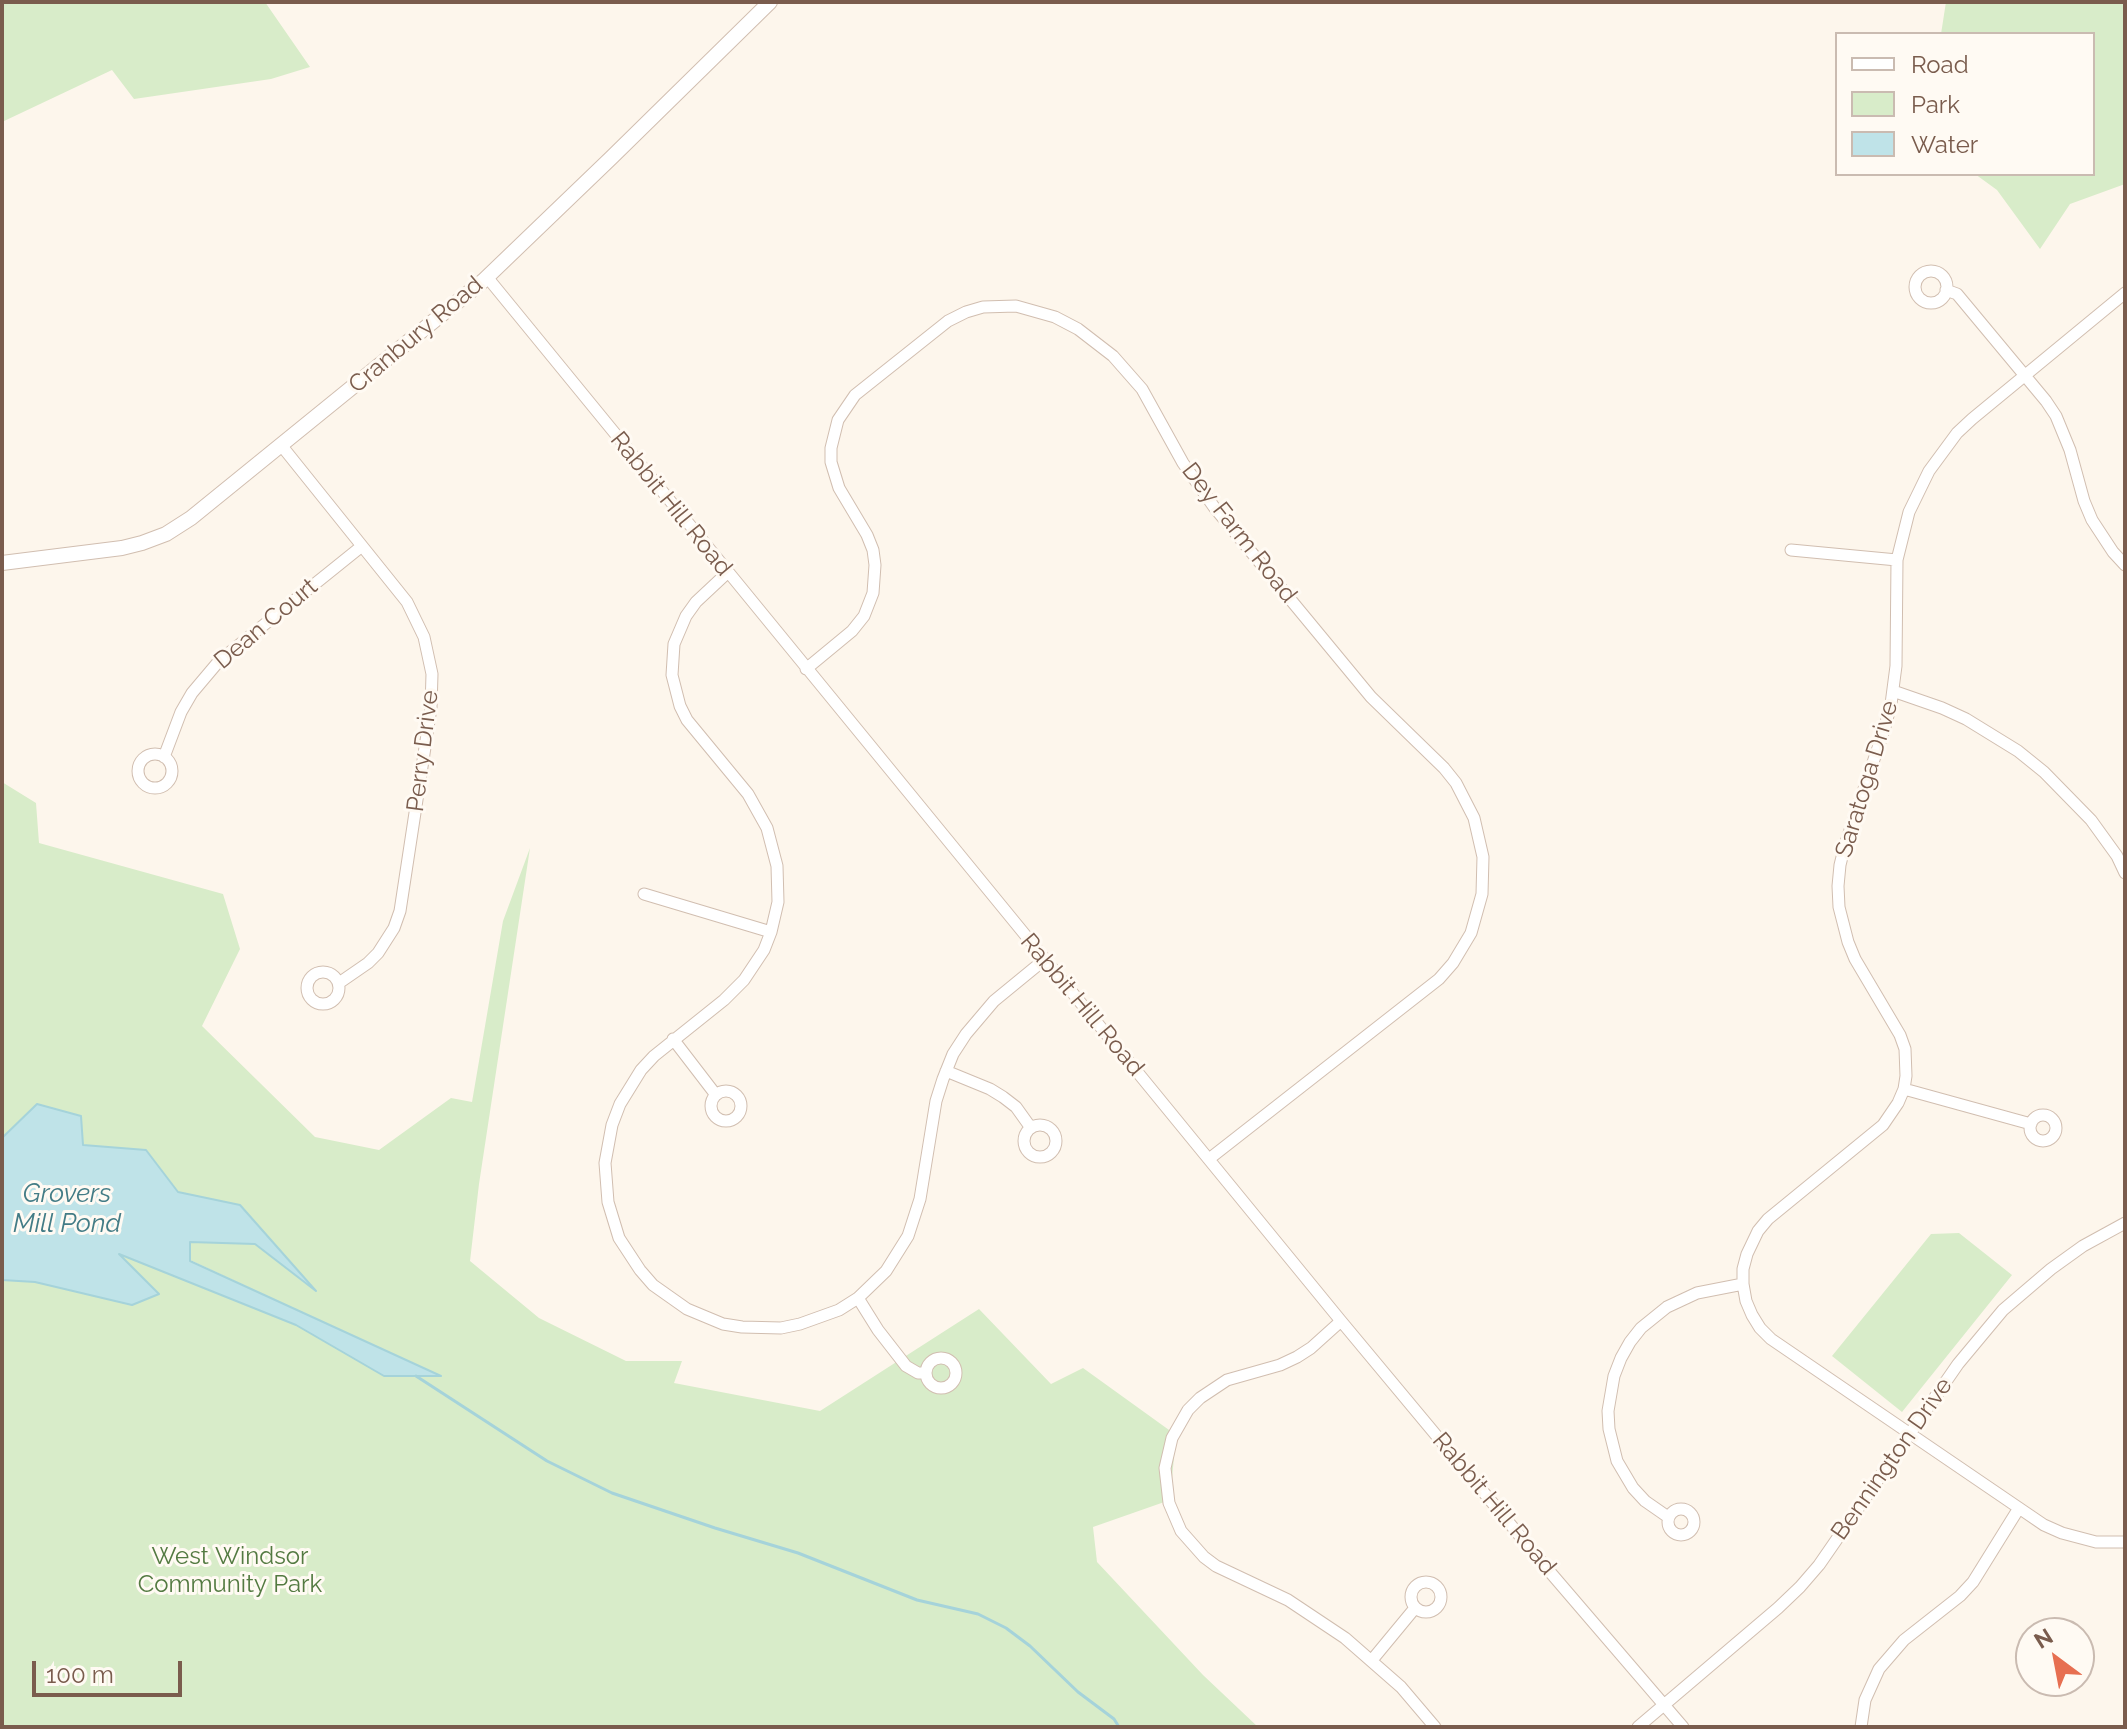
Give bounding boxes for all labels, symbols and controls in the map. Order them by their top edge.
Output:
legend [1835,32,2095,176]
text: Road [1911,50,1969,79]
text: Park [1911,90,1960,119]
text: Water [1911,130,1978,159]
street label: Cranbury Road [343,271,489,399]
street label: Rabbit Hill Road [604,426,738,582]
street label: Dey Farm Road [1175,457,1303,609]
street label: Dean Court [209,573,323,675]
street label: Perry Drive [401,689,445,813]
street label: Saratoga Drive [1829,697,1905,861]
street label: Rabbit Hill Road [1014,928,1150,1082]
water label: Grovers Mill Pond [13,1178,121,1240]
street label: Bennington Drive [1825,1372,1959,1546]
street label: Rabbit Hill Road [1426,1427,1562,1581]
park label: West Windsor Community Park [138,1543,322,1599]
north arrow [2015,1617,2095,1697]
text: N [2029,1623,2057,1654]
scale bar [36,1645,186,1695]
text: 100 m [46,1660,114,1689]

